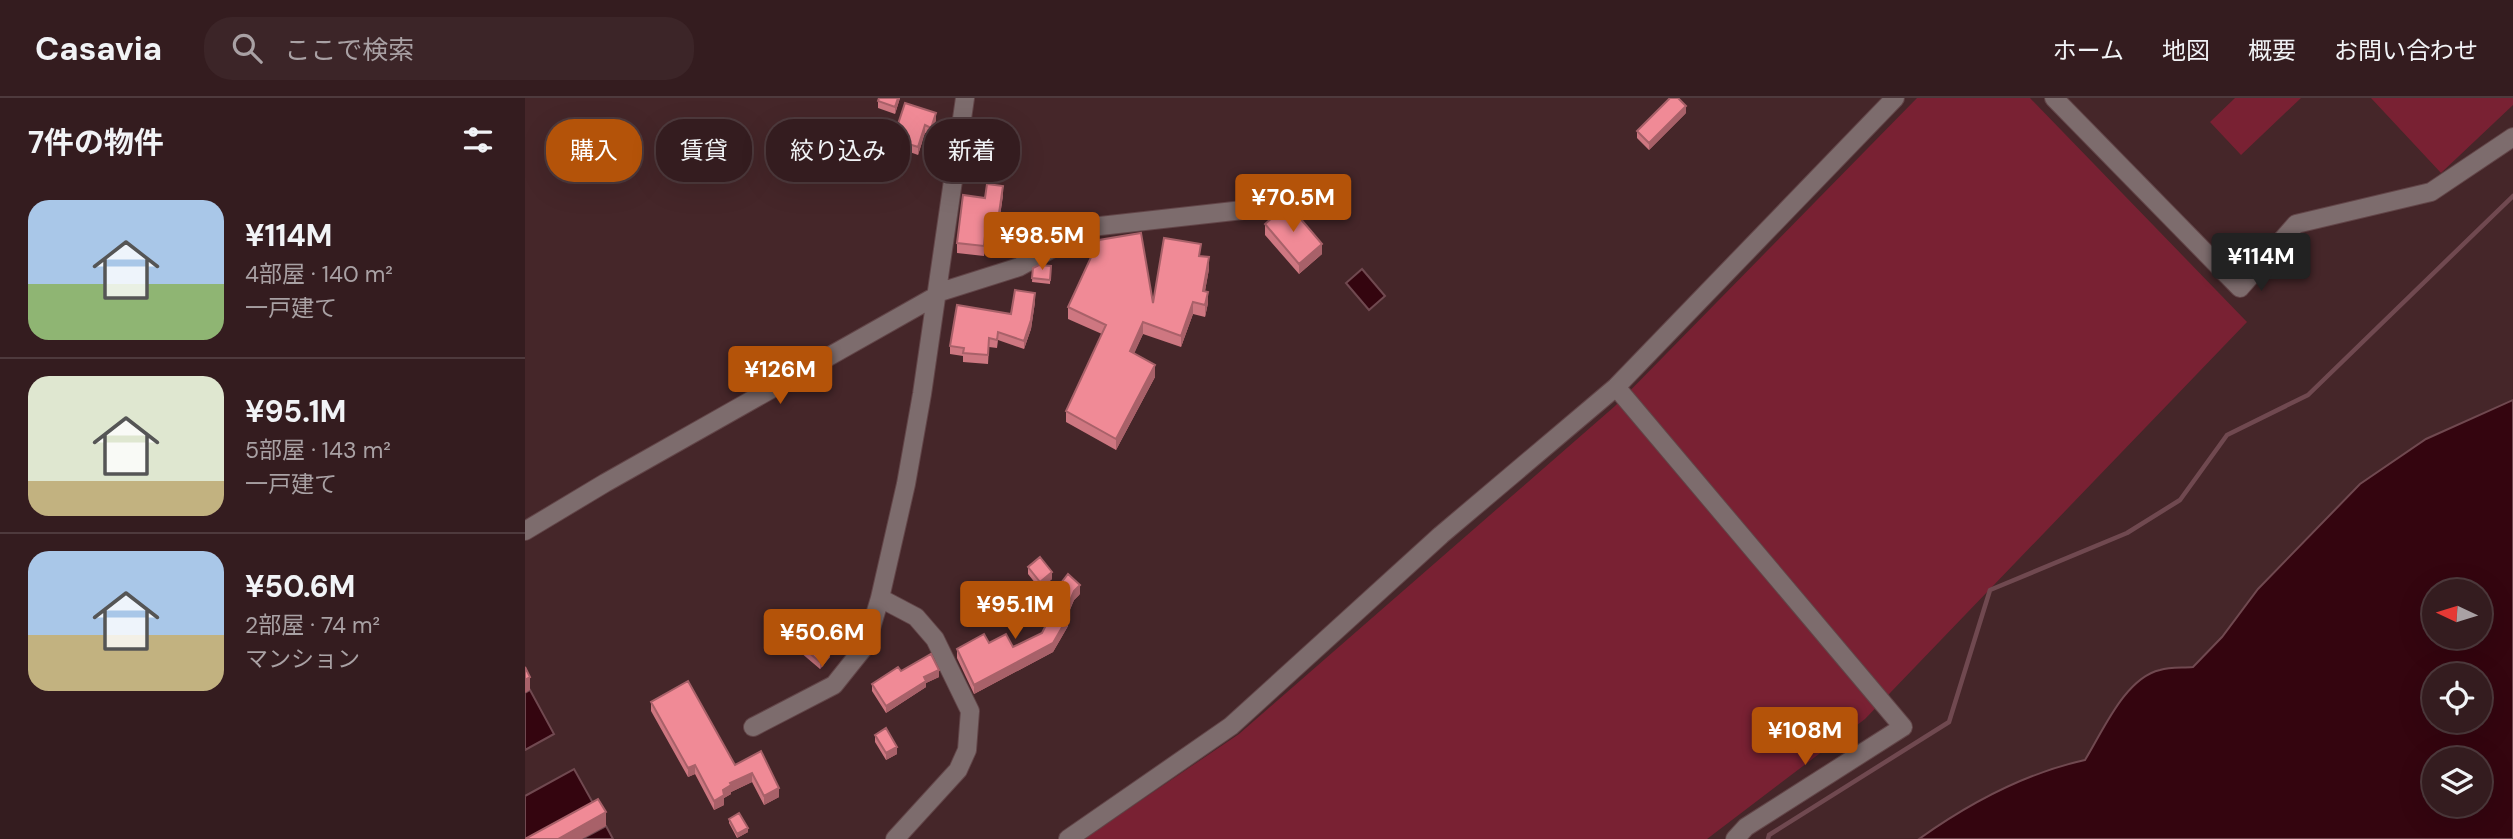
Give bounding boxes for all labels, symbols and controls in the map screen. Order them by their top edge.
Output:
search box [204,17,694,80]
text: Casavia [35,27,162,70]
icon: search [228,29,266,67]
text: ここで検索 [284,33,414,67]
text: ホーム [2053,35,2124,66]
text: 地図 [2162,35,2210,66]
text: 概要 [2248,35,2296,66]
text: お問い合わせ [2334,35,2478,66]
chip: 購入 [546,119,642,182]
chip: 賃貸 [656,119,752,182]
chip: 絞り込み [766,119,910,182]
chip: 新着 [924,119,1020,182]
icon: filters [459,121,497,159]
text: 7件の物件 [28,123,164,162]
pin: ¥70.5M [1236,174,1350,234]
text: ¥70.5M [1251,182,1335,212]
pin: ¥98.5M [985,212,1099,272]
text: ¥114M [245,216,332,255]
text: ¥98.5M [1000,220,1084,250]
icon: home [84,228,168,312]
pin: ¥114M [2212,234,2310,293]
text: ¥114M [2227,241,2295,271]
text: 4部屋 · 140 m² [245,259,393,289]
text: 一戸建て [245,293,337,323]
pin: ¥126M [731,346,829,406]
text: ¥126M [744,354,816,384]
text: ¥95.1M [245,392,346,431]
icon: home [84,404,168,488]
text: 5部屋 · 143 m² [245,435,391,465]
text: 一戸建て [245,469,337,499]
text: ¥50.6M [245,567,355,606]
icon: home [84,579,168,663]
north arrow [2422,579,2492,649]
map controls [2422,579,2492,817]
pin: ¥95.1M [958,582,1072,641]
text: ¥95.1M [976,589,1054,619]
text: 2部屋 · 74 m² [245,610,380,640]
pin: ¥50.6M [765,610,879,669]
text: ¥50.6M [780,617,864,647]
text: マンション [245,644,360,674]
button: locate [2422,663,2492,733]
pin: ¥108M [1756,708,1854,767]
text: ¥108M [1768,715,1842,745]
button: layers [2422,747,2492,817]

